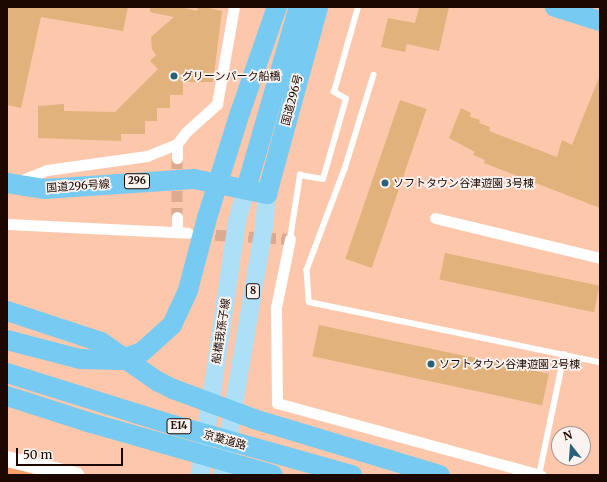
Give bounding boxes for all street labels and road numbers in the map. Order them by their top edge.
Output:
street label: 国道296号 [279,73,305,127]
road number: 296 [124,173,150,189]
street label: 国道296号線 [46,177,110,195]
road number: 8 [245,283,261,299]
street label: 船橋我孫子線 [209,297,233,365]
road number: E14 [166,418,192,434]
street label: 京葉道路 [202,428,248,452]

